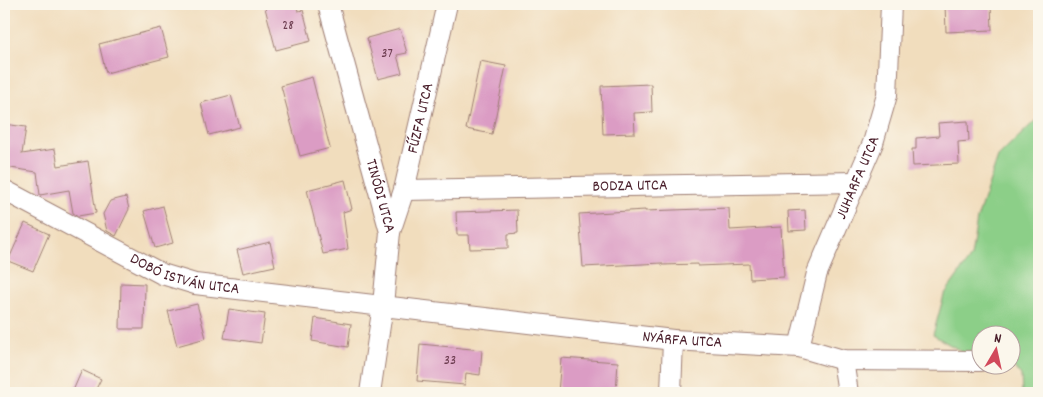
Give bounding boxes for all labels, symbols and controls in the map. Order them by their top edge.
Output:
house number: 28 [282,16,294,36]
house number: 37 [381,44,393,64]
street label: FŰZFA UTCA [401,80,440,156]
street label: JUHARFA UTCA [830,133,886,223]
street label: TINÓDI UTCA [359,156,401,236]
street label: BODZA UTCA [592,174,668,198]
street label: DOBÓ ISTVÁN UTCA [126,247,241,301]
north arrow [970,324,1020,374]
street label: NYÁRFA UTCA [641,325,723,354]
text: N [993,329,1003,350]
house number: 33 [444,351,456,371]

